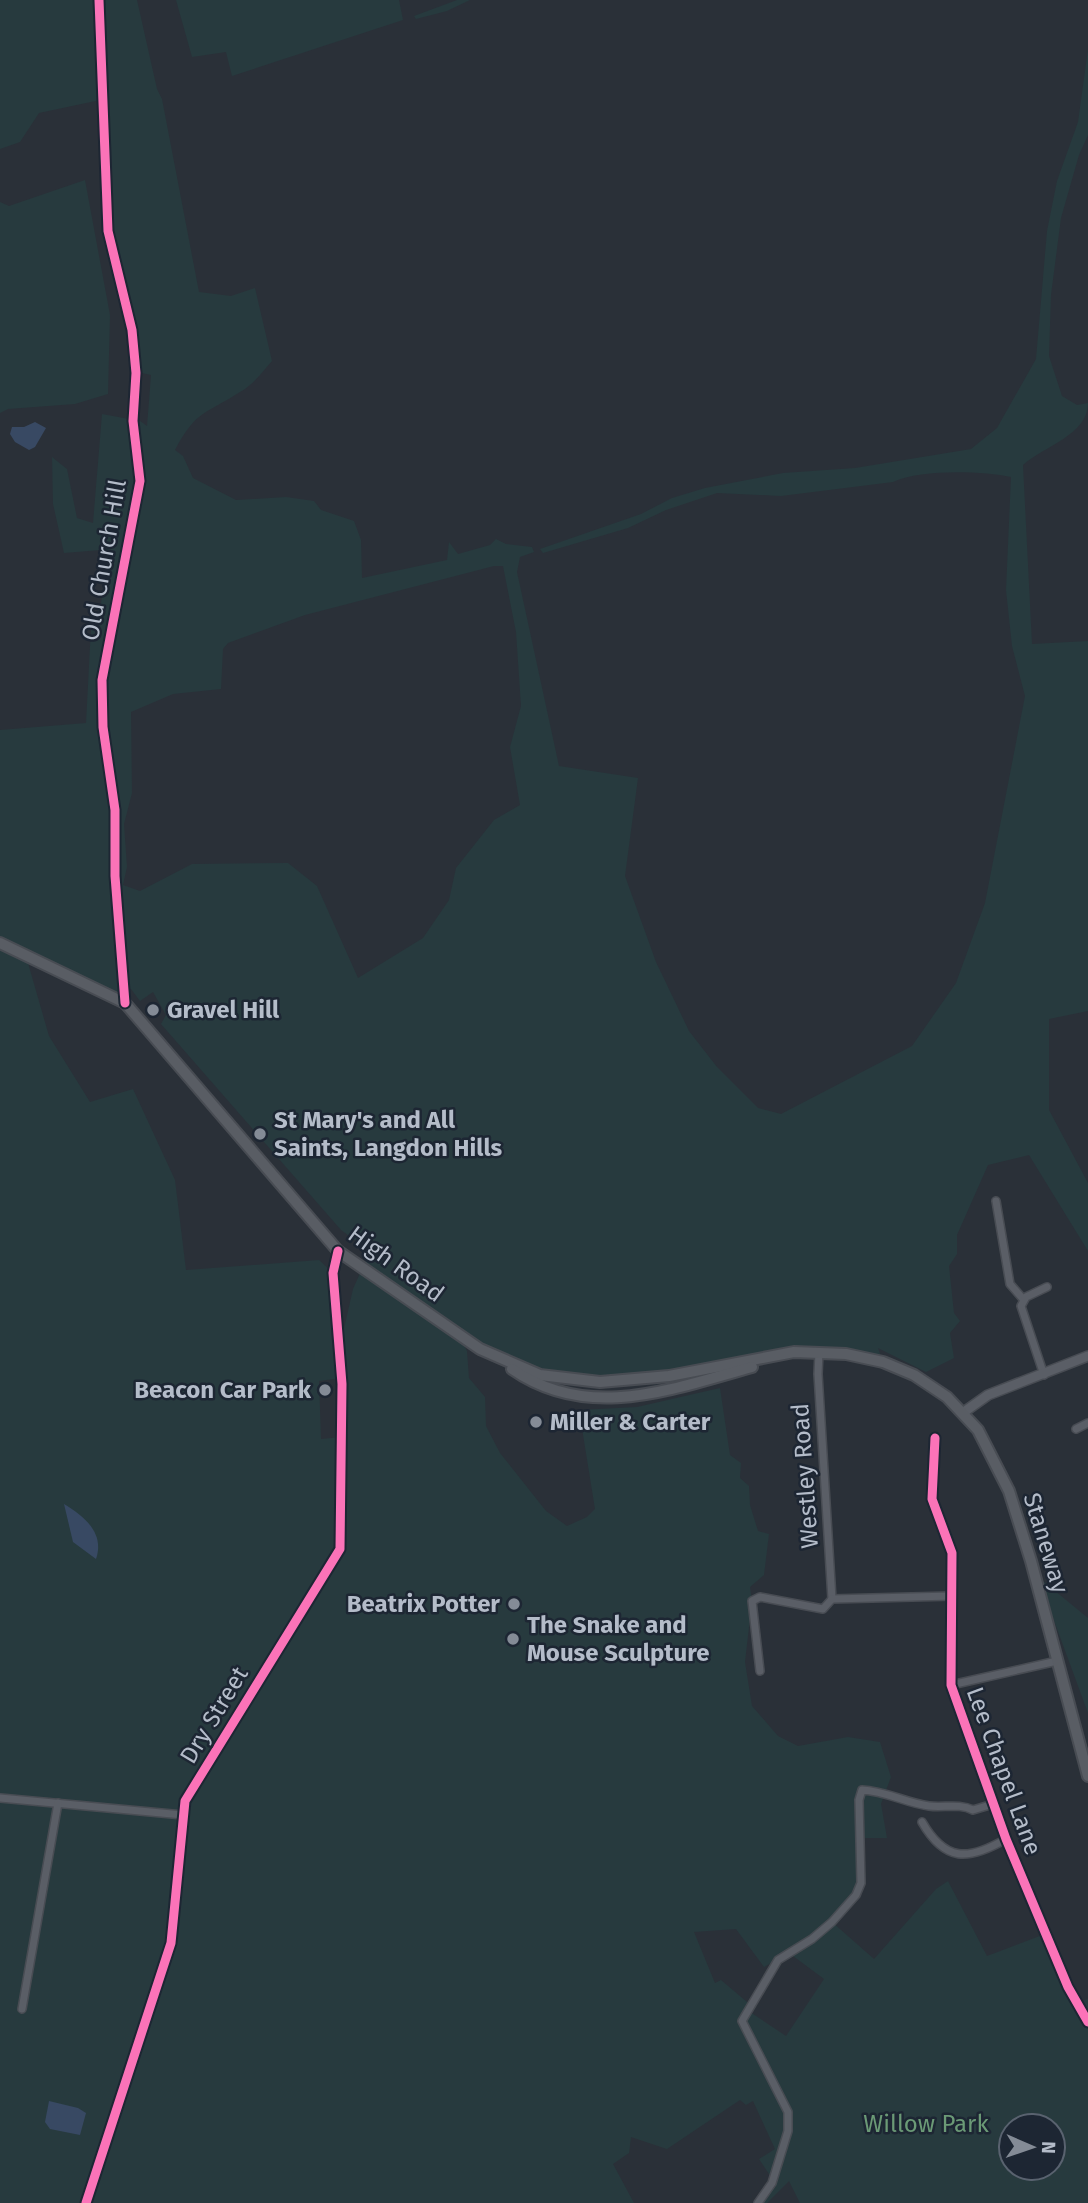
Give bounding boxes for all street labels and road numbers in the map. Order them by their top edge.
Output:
street label: Old Church Hill [76,477,132,643]
street label: High Road [343,1220,449,1308]
street label: Westley Road [786,1402,824,1550]
street label: Staneway [1018,1490,1075,1597]
street label: Dry Street [174,1661,254,1768]
street label: Lee Chapel Lane [961,1683,1047,1859]

